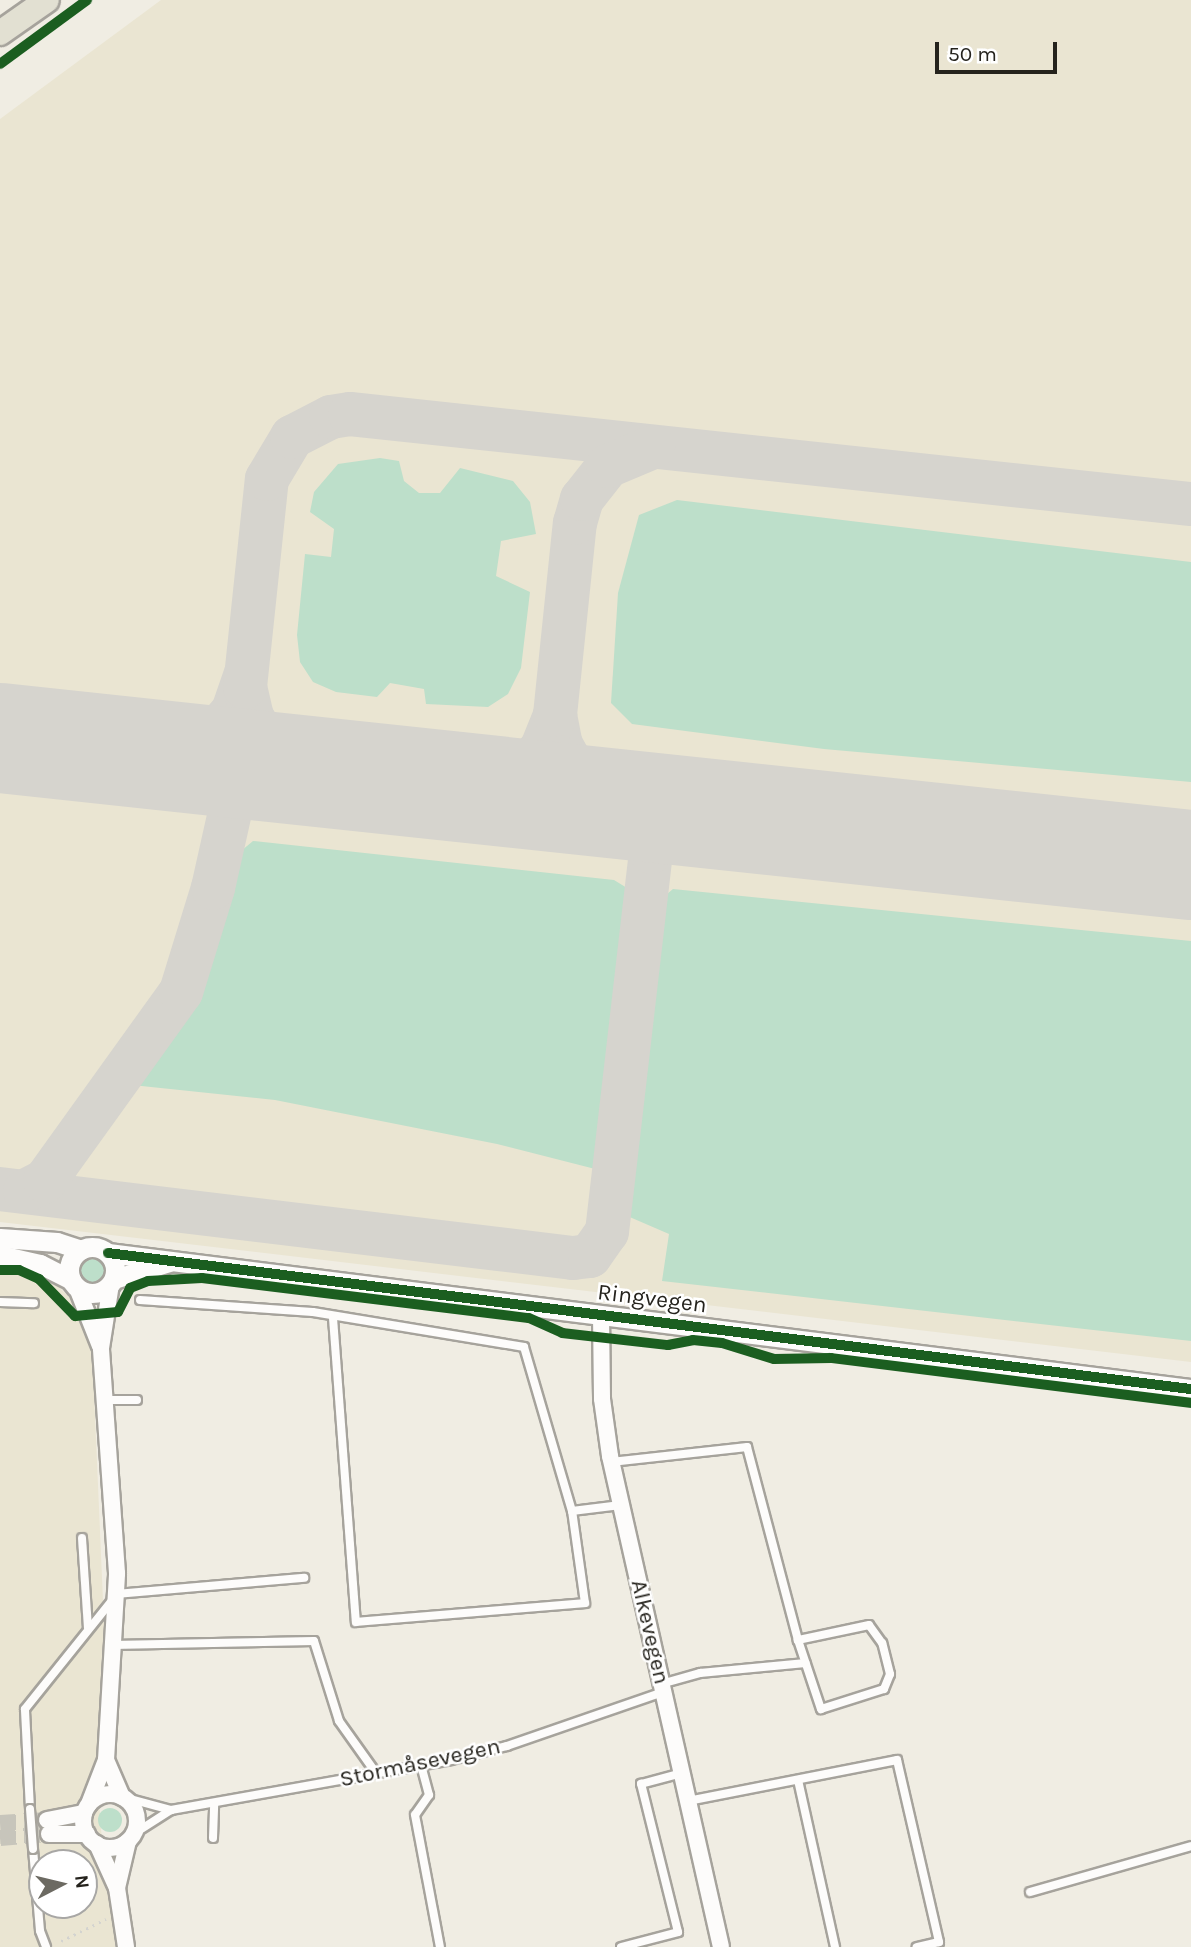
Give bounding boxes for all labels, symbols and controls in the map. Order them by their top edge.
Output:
scale bar [939,28,1062,72]
text: 50 m [948,42,997,66]
street label: Ringvegen [596,1279,708,1319]
street label: Alkevegen [625,1577,675,1687]
street label: Stormåsevegen [337,1732,503,1794]
north arrow [28,1849,98,1919]
text: N [70,1874,94,1890]

